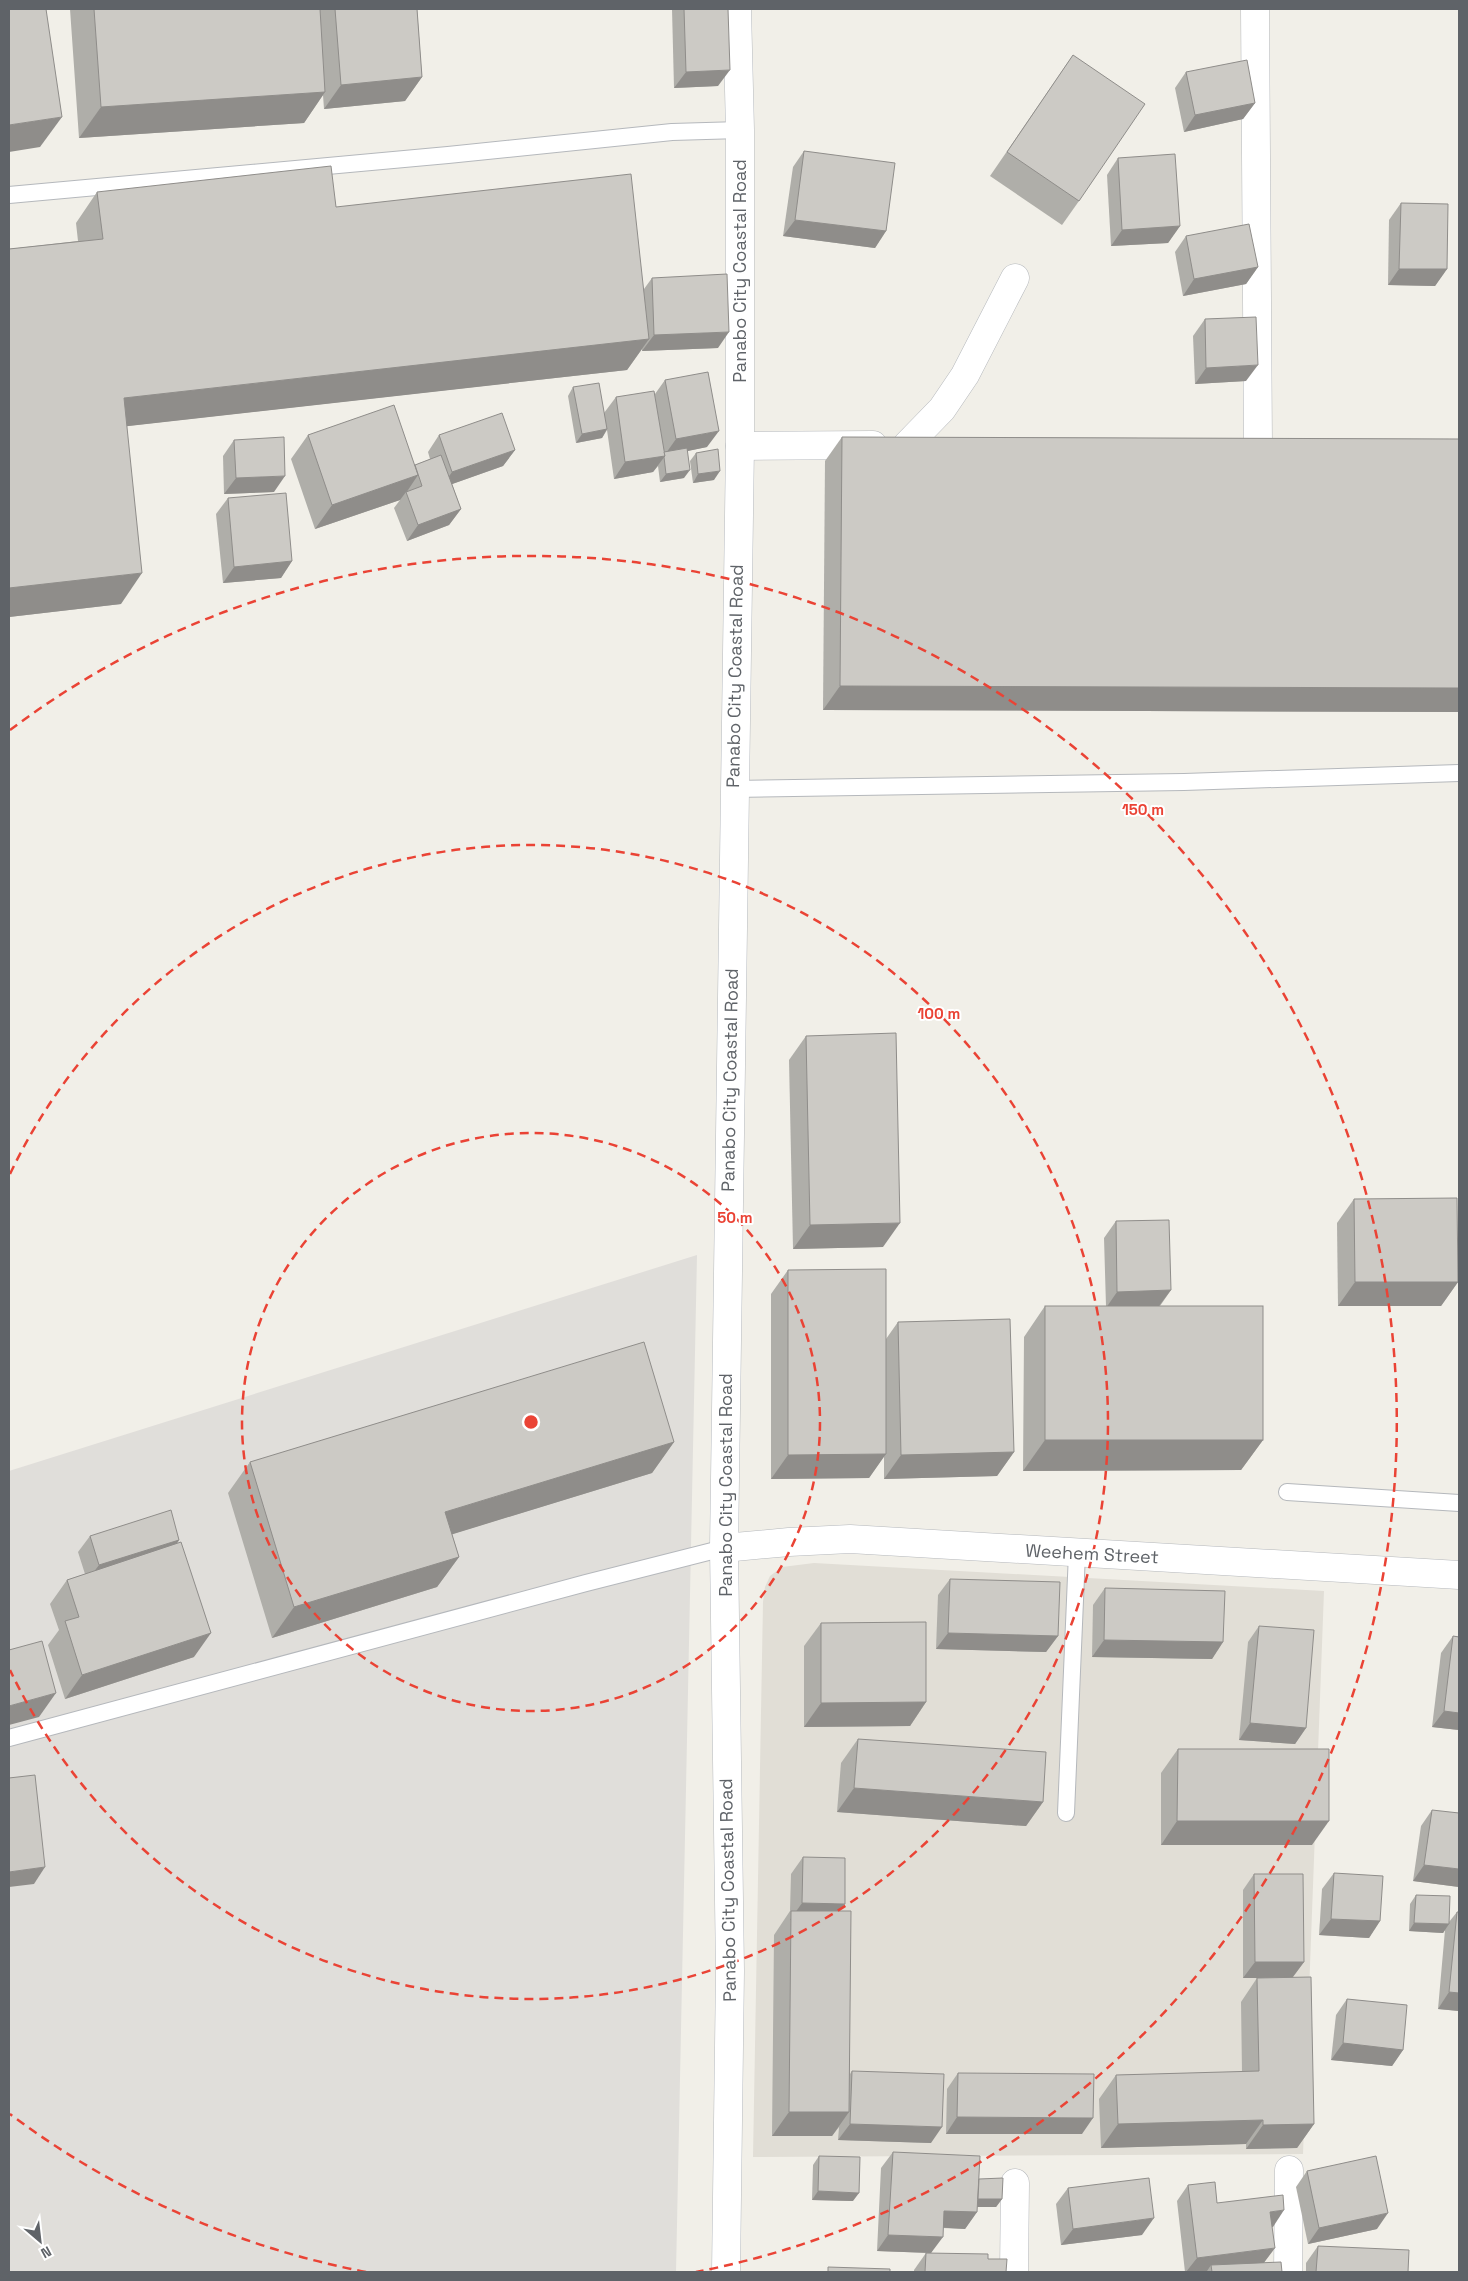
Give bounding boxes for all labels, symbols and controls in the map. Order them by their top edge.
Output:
street label: Panabo City Coastal Road [728,159,751,383]
street label: Panabo City Coastal Road [721,564,748,788]
text: 150 m [1122,800,1164,819]
street label: Panabo City Coastal Road [716,968,743,1192]
text: 100 m [918,1004,960,1023]
text: 50 m [717,1208,753,1227]
street label: Panabo City Coastal Road [714,1373,737,1597]
centre of rings [522,1413,540,1431]
street label: Weehem Street [1025,1539,1159,1568]
street label: Panabo City Coastal Road [714,1778,741,2002]
north arrow [15,2216,65,2266]
text: N [38,2242,54,2263]

